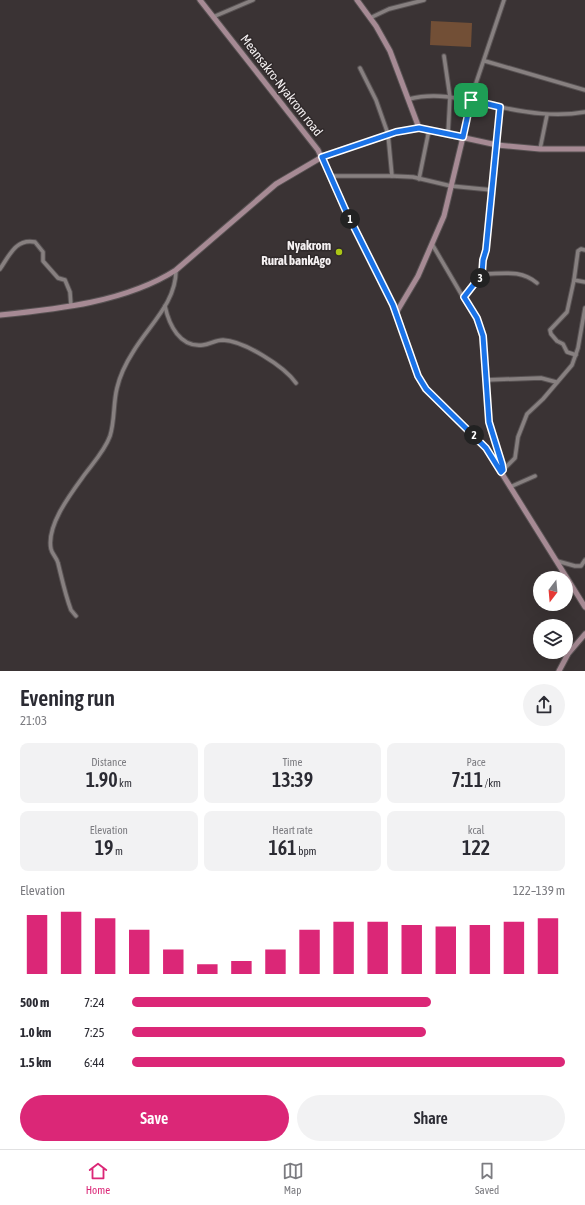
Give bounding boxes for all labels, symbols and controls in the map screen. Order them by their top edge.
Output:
street label: Meansakro-Nyakrom road [237,32,326,139]
pin [454,83,488,117]
icon: arrive [460,89,482,111]
pin: 1 [340,209,360,229]
text: 1 [347,213,353,225]
place label: Nyakrom Rural bankAgo [261,238,331,268]
marker: Nyakrom Rural bankAgo [334,247,344,257]
pin: 3 [470,268,490,288]
text: 3 [477,272,483,284]
pin: 2 [464,425,484,445]
text: 2 [471,429,477,441]
north arrow [533,571,573,611]
map controls [533,571,573,659]
button: layers [533,619,573,659]
button: share [523,684,565,726]
text: Evening run [20,685,115,711]
text: 21:03 [20,713,47,728]
text: Distance [91,756,126,768]
text: Time [282,756,303,768]
text: Pace [466,756,486,768]
text: 1.90 [86,768,118,791]
text: 13:39 [272,768,313,791]
text: 7:11 [451,768,483,791]
text: km [118,777,132,789]
text: /km [483,777,501,789]
text: Elevation [90,824,128,836]
text: Heart rate [272,824,313,836]
text: kcal [468,824,485,836]
text: 19 [95,836,114,859]
text: 161 [268,836,297,859]
text: 122 [462,836,490,859]
text: m [114,845,123,857]
text: bpm [297,845,317,857]
text: Elevation [20,883,65,898]
text: 122–139 m [513,883,565,898]
text: 500 m [20,995,49,1010]
text: 7:24 [84,995,105,1010]
text: 1.0 km [20,1025,51,1040]
text: 7:25 [84,1025,105,1040]
text: 1.5 km [20,1055,51,1070]
text: 6:44 [84,1055,105,1070]
button: Save [20,1095,289,1141]
button: Share [297,1095,565,1141]
tab: Home [86,1160,110,1196]
tab: Map [282,1160,304,1196]
tab: Saved [475,1160,499,1196]

